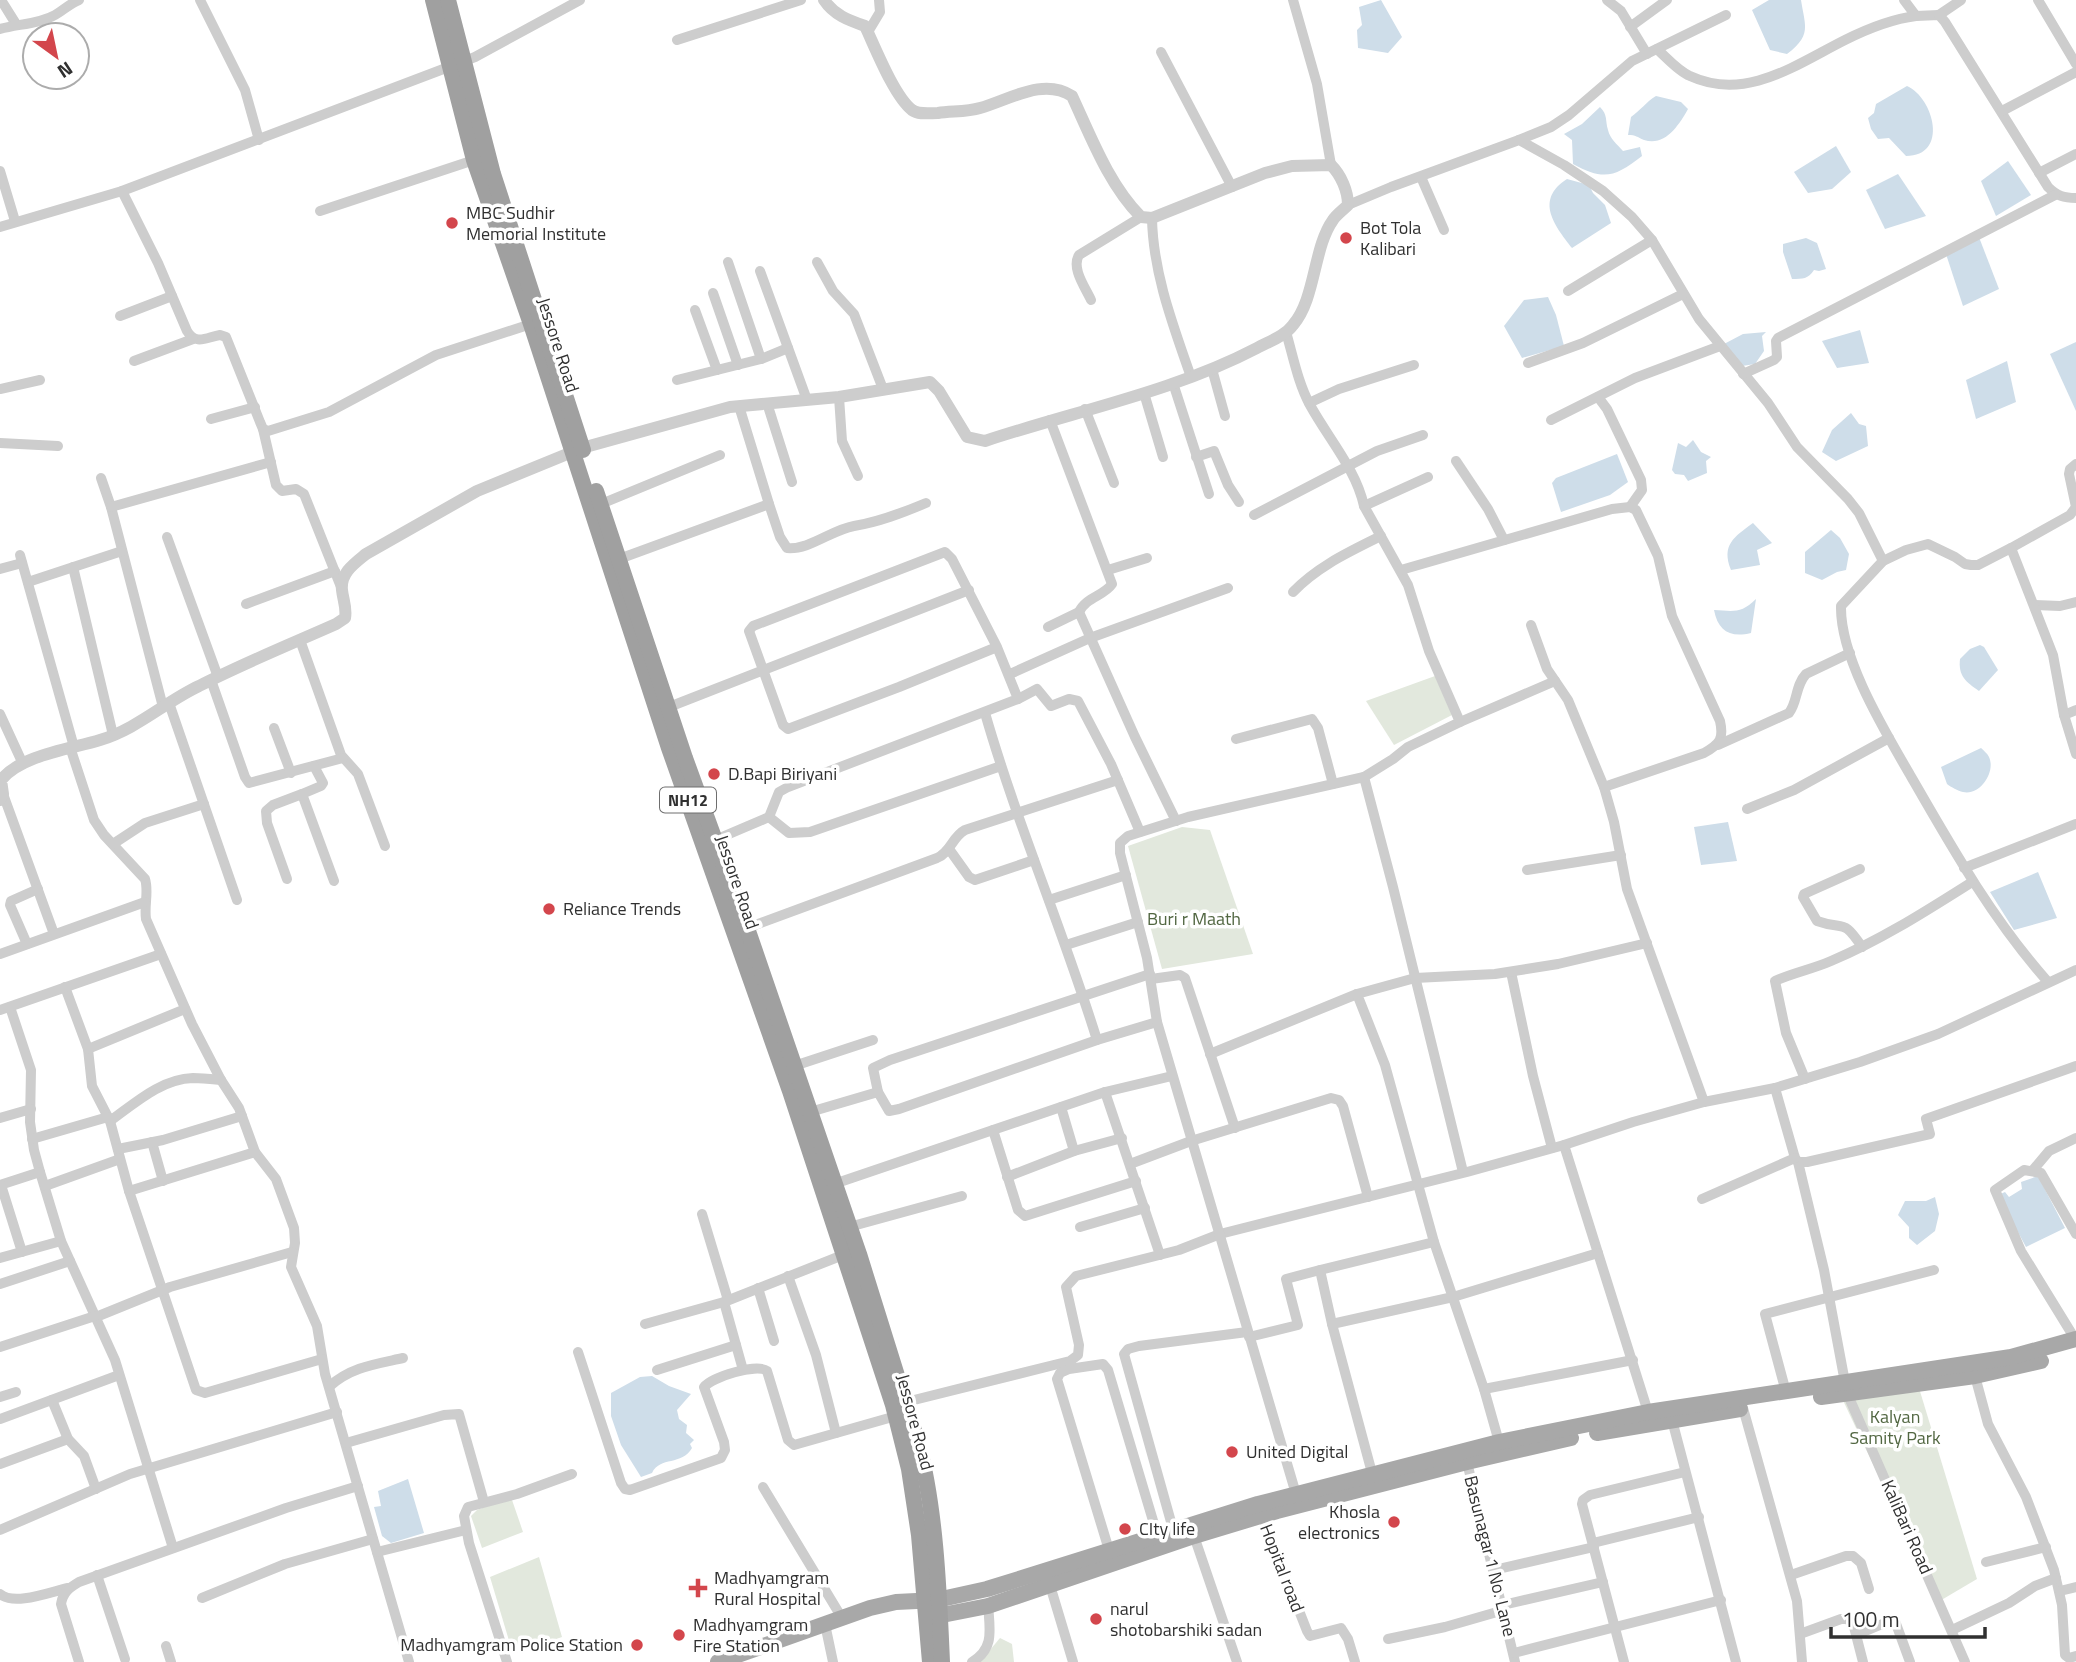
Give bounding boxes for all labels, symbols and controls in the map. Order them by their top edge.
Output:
north arrow [21,21,91,91]
text: N [52,55,79,86]
place label: MBC Sudhir Memorial Institute [466,199,606,247]
place label: Bot Tola Kalibari [1360,214,1421,262]
marker: MBC Sudhir Memorial Institute [444,215,460,231]
marker: Bot Tola Kalibari [1338,230,1354,246]
street label: Jessore Road [530,294,587,396]
place label: D.Bapi Biriyani [728,760,837,787]
marker: D.Bapi Biriyani [706,766,722,782]
road number: NH12 [660,788,716,813]
street label: Jessore Road [709,831,766,933]
place label: Reliance Trends [563,895,681,922]
marker: Reliance Trends [541,901,557,917]
park label: Buri r Maath [1147,905,1241,932]
street label: Jessore Road [890,1371,941,1473]
park label: Kalyan Samity Park [1849,1403,1941,1451]
place label: United Digital [1246,1438,1348,1465]
marker: United Digital [1224,1444,1240,1460]
street label: Basunagar 1 No. Lane [1457,1473,1524,1639]
street label: KaliBari Road [1875,1475,1940,1578]
place label: Khosla electronics [1298,1498,1380,1546]
marker: Khosla electronics [1386,1514,1402,1530]
place label: CIty life [1139,1515,1195,1542]
street label: Hopital road [1253,1520,1312,1616]
marker: CIty life [1117,1521,1133,1537]
place label: Madhyamgram Rural Hospital [714,1564,829,1612]
marker: Madhyamgram Rural Hospital [688,1578,708,1598]
place label: narul shotobarshiki sadan [1110,1595,1262,1643]
scale bar [1831,1596,1985,1640]
text: 100 m [1842,1603,1899,1635]
place label: Madhyamgram Fire Station [693,1611,808,1659]
marker: narul shotobarshiki sadan [1088,1611,1104,1627]
marker: Madhyamgram Fire Station [671,1627,687,1643]
place label: Madhyamgram Police Station [400,1631,623,1658]
marker: Madhyamgram Police Station [629,1637,645,1653]

